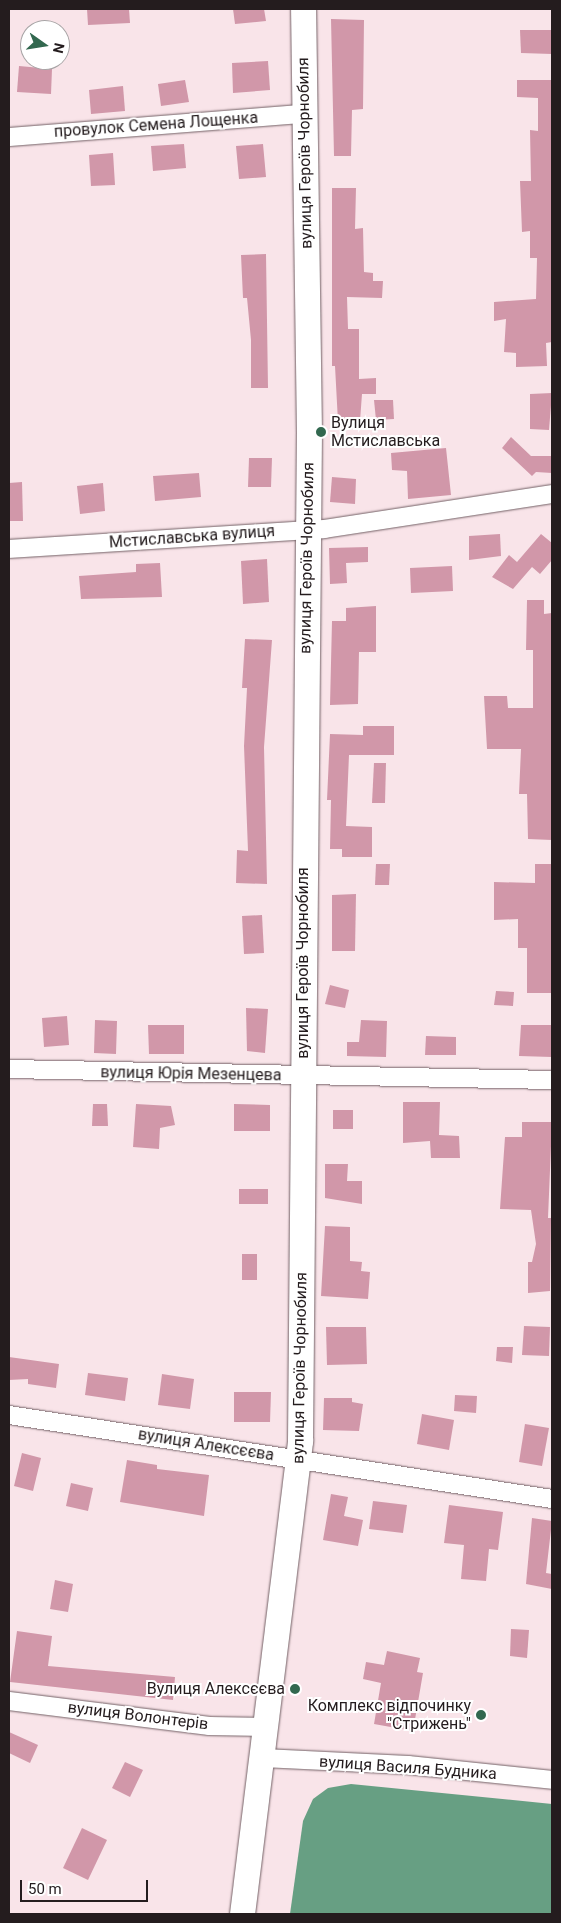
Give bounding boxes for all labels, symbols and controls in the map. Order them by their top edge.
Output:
north arrow [20,20,70,70]
text: N [50,42,68,55]
street label: вулиця Героїв Чорнобиля [294,57,316,249]
street label: провулок Семена Лощенка [53,108,259,142]
place label: Вулиця Мстиславська [331,413,440,451]
marker: Вулиця Мстиславська [315,426,327,438]
street label: вулиця Героїв Чорнобиля [296,462,318,654]
street label: Мстиславська вулиця [108,522,276,552]
street label: вулиця Героїв Чорнобиля [293,867,313,1059]
street label: вулиця Юрія Мезенцева [100,1063,282,1085]
street label: вулиця Героїв Чорнобиля [289,1272,311,1464]
street label: вулиця Алексєєва [137,1425,275,1465]
place label: Вулиця Алексєєва [147,1679,285,1699]
marker: Вулиця Алексєєва [289,1683,301,1695]
place label: Комплекс відпочинку "Стрижень" [308,1696,471,1734]
street label: вулиця Волонтерів [67,1698,209,1734]
marker: Комплекс відпочинку "Стрижень" [475,1709,487,1721]
street label: вулиця Василя Будника [319,1752,497,1784]
scale bar [22,1870,150,1902]
text: 50 m [28,1880,62,1898]

